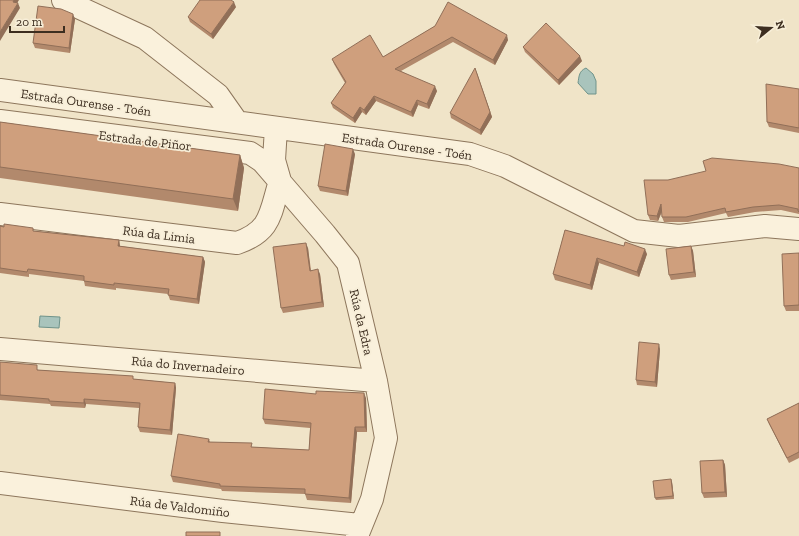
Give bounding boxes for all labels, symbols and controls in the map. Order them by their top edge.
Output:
scale bar [10,8,64,34]
north arrow [751,8,791,48]
text: 20 m [16,15,43,29]
text: N [773,19,788,32]
street label: Estrada Ourense - Toén [20,86,153,119]
street label: Estrada de Piñor [98,127,192,154]
street label: Estrada Ourense - Toén [341,130,474,163]
street label: Rúa da Limia [122,223,197,246]
street label: Rúa da Edra [347,288,377,357]
street label: Rúa do Invernadeiro [131,353,245,378]
street label: Rúa de Valdomiño [129,493,231,520]

